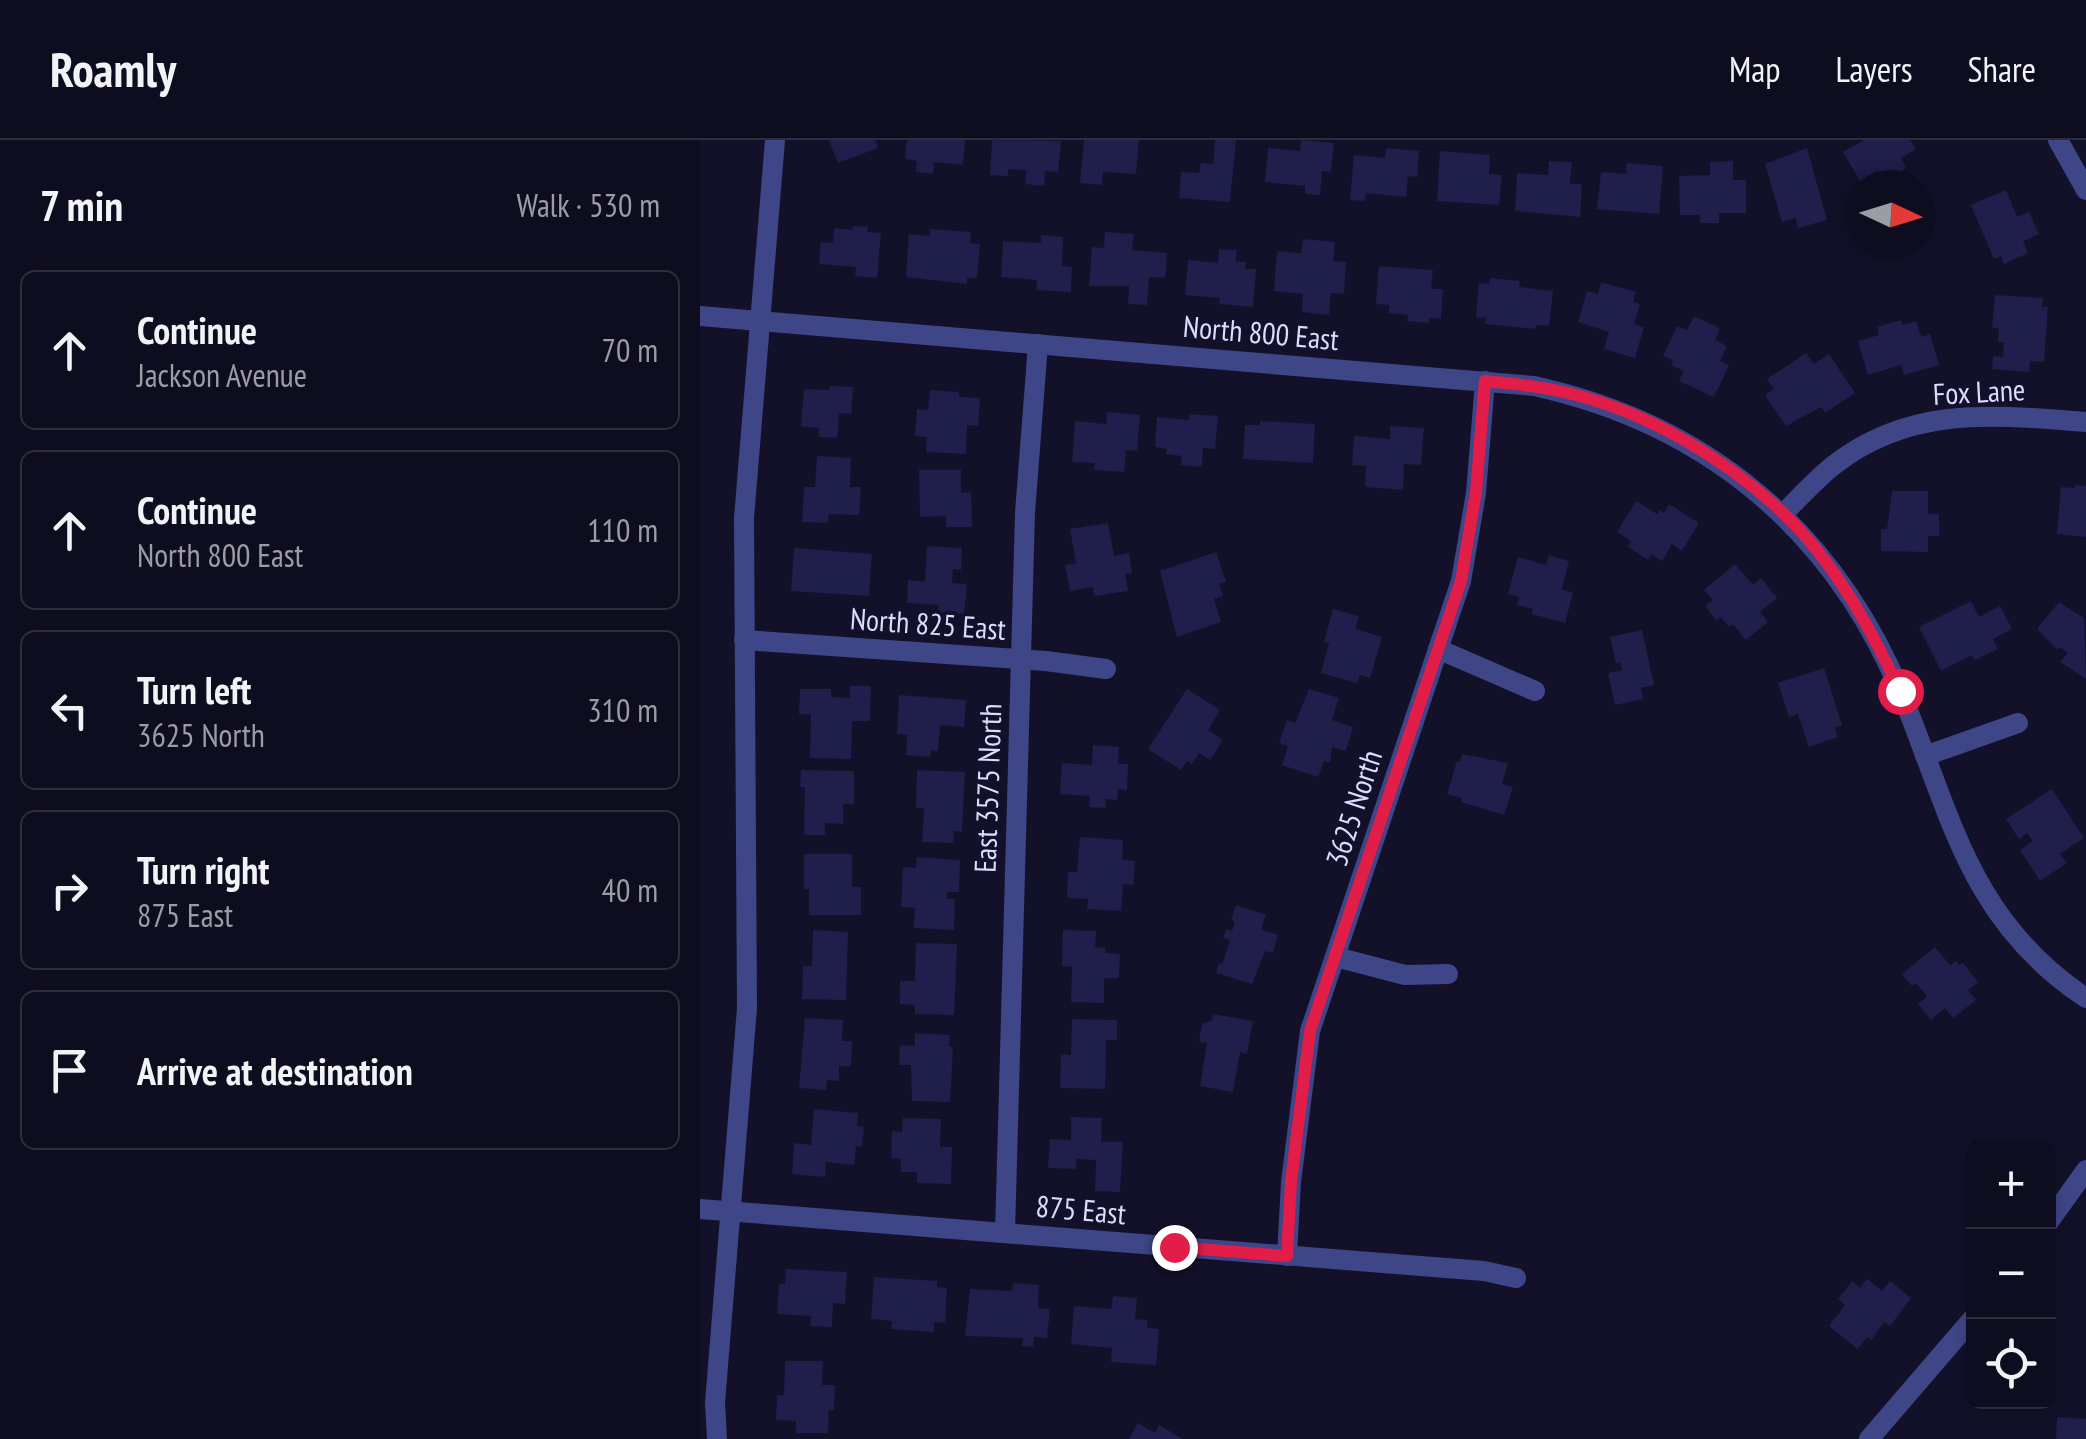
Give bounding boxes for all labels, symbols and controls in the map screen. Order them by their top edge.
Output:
text: Roamly [50,38,176,100]
text: Map [1729,46,1780,92]
text: Layers [1835,46,1913,92]
text: Share [1968,46,2036,92]
north arrow [1846,170,1936,260]
text: 7 min [40,178,123,233]
text: Walk · 530 m [516,184,660,226]
text: Continue [137,305,257,354]
street label: North 800 East [1182,306,1341,358]
icon: ahead [42,323,97,378]
text: 70 m [602,329,658,371]
text: Jackson Avenue [137,354,307,396]
street label: Fox Lane [1932,369,2026,413]
text: Continue [137,485,257,534]
icon: ahead [42,503,97,558]
text: 110 m [587,509,658,551]
text: North 800 East [137,534,303,576]
street label: North 825 East [849,598,1008,648]
text: Turn left [137,665,251,714]
route start [1878,669,1924,715]
icon: left [42,683,97,738]
text: 310 m [587,689,658,731]
street label: East 3575 North [965,703,1009,873]
text: 3625 North [137,714,265,756]
street label: 3625 North [1316,745,1390,871]
text: Turn right [137,845,269,894]
icon: right [42,863,97,918]
text: 40 m [602,869,658,911]
text: 875 East [137,894,233,936]
icon: arrive [42,1043,97,1098]
text: Arrive at destination [137,1046,413,1095]
map controls [1966,1139,2056,1409]
button: + [1966,1139,2056,1229]
street label: 875 East [1034,1186,1128,1232]
route end [1152,1225,1198,1271]
button: − [1966,1229,2056,1319]
button: locate [1966,1319,2056,1409]

